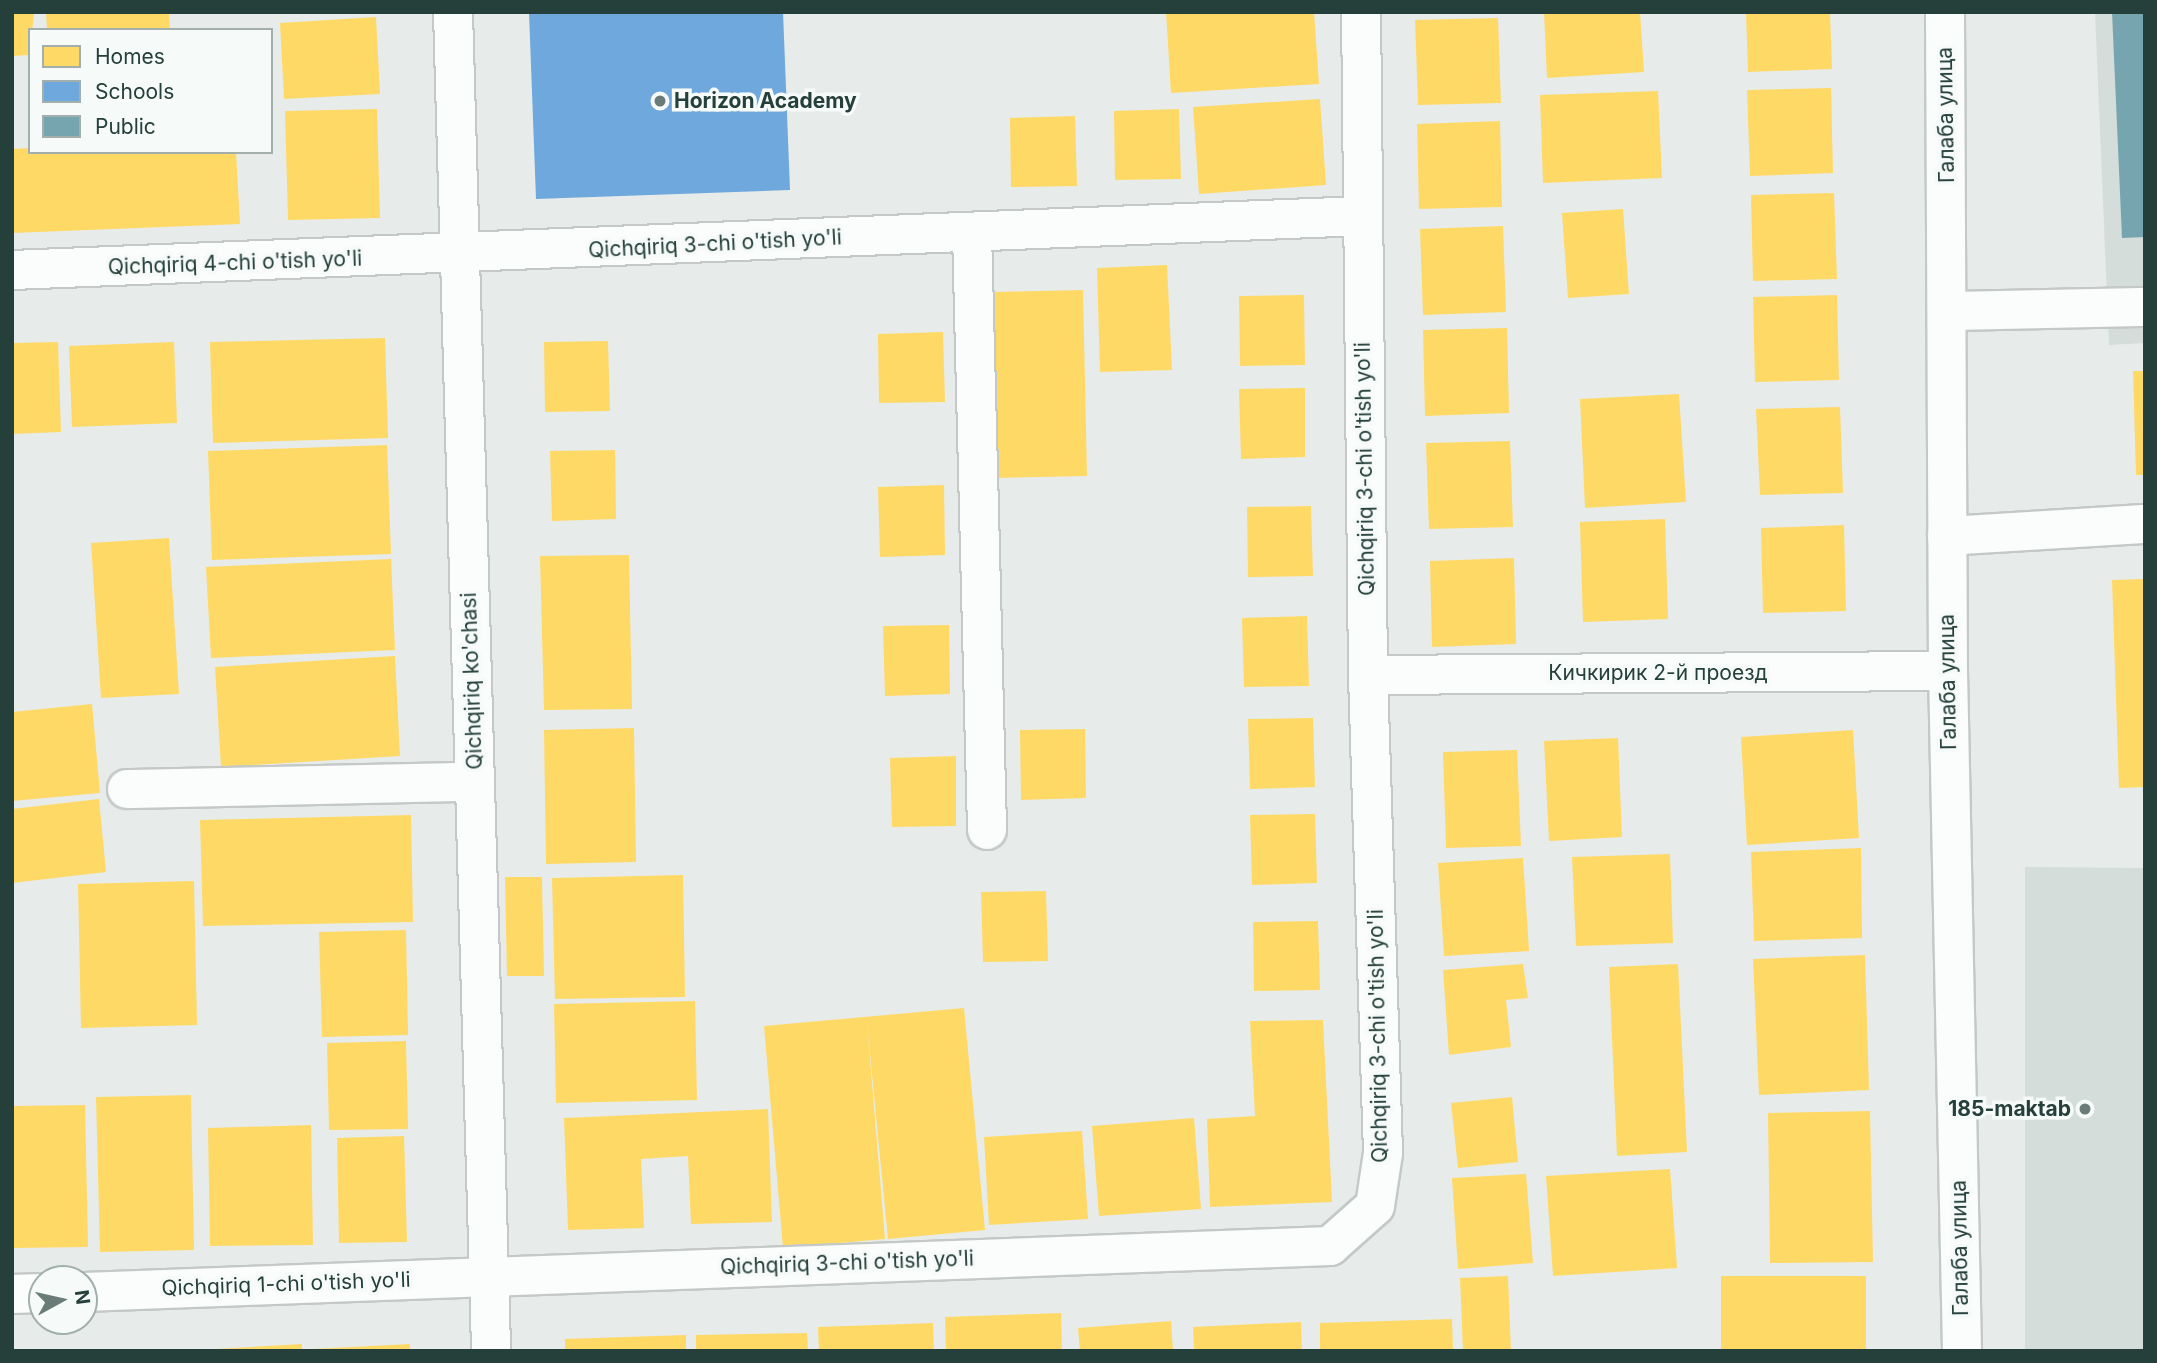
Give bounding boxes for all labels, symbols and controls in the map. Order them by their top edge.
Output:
legend [28,28,273,154]
text: Homes [95,44,165,69]
street label: Галаба улица [1932,47,1960,183]
text: Schools [95,79,174,104]
place label: Horizon Academy [674,88,857,114]
marker: Horizon Academy [652,93,668,109]
text: Public [95,114,156,139]
street label: Qichqiriq 3-chi o'tish yo'li [588,225,842,263]
street label: Qichqiriq 4-chi o'tish yo'li [107,246,363,280]
street label: Qichqiriq 3-chi o'tish yo'li [1350,342,1380,596]
street label: Qichqiriq ko'chasi [456,592,488,770]
street label: Галаба улица [1934,614,1962,750]
street label: Кичкирик 2-й проезд [1548,660,1768,686]
street label: Qichqiriq 3-chi o'tish yo'li [1363,909,1393,1163]
place label: 185-maktab [1948,1096,2071,1122]
marker: 185-maktab [2077,1101,2093,1117]
street label: Галаба улица [1946,1180,1974,1316]
street label: Qichqiriq 3-chi o'tish yo'li [720,1246,974,1280]
north arrow [28,1265,98,1335]
street label: Qichqiriq 1-chi o'tish yo'li [161,1267,411,1301]
text: N [70,1289,95,1306]

